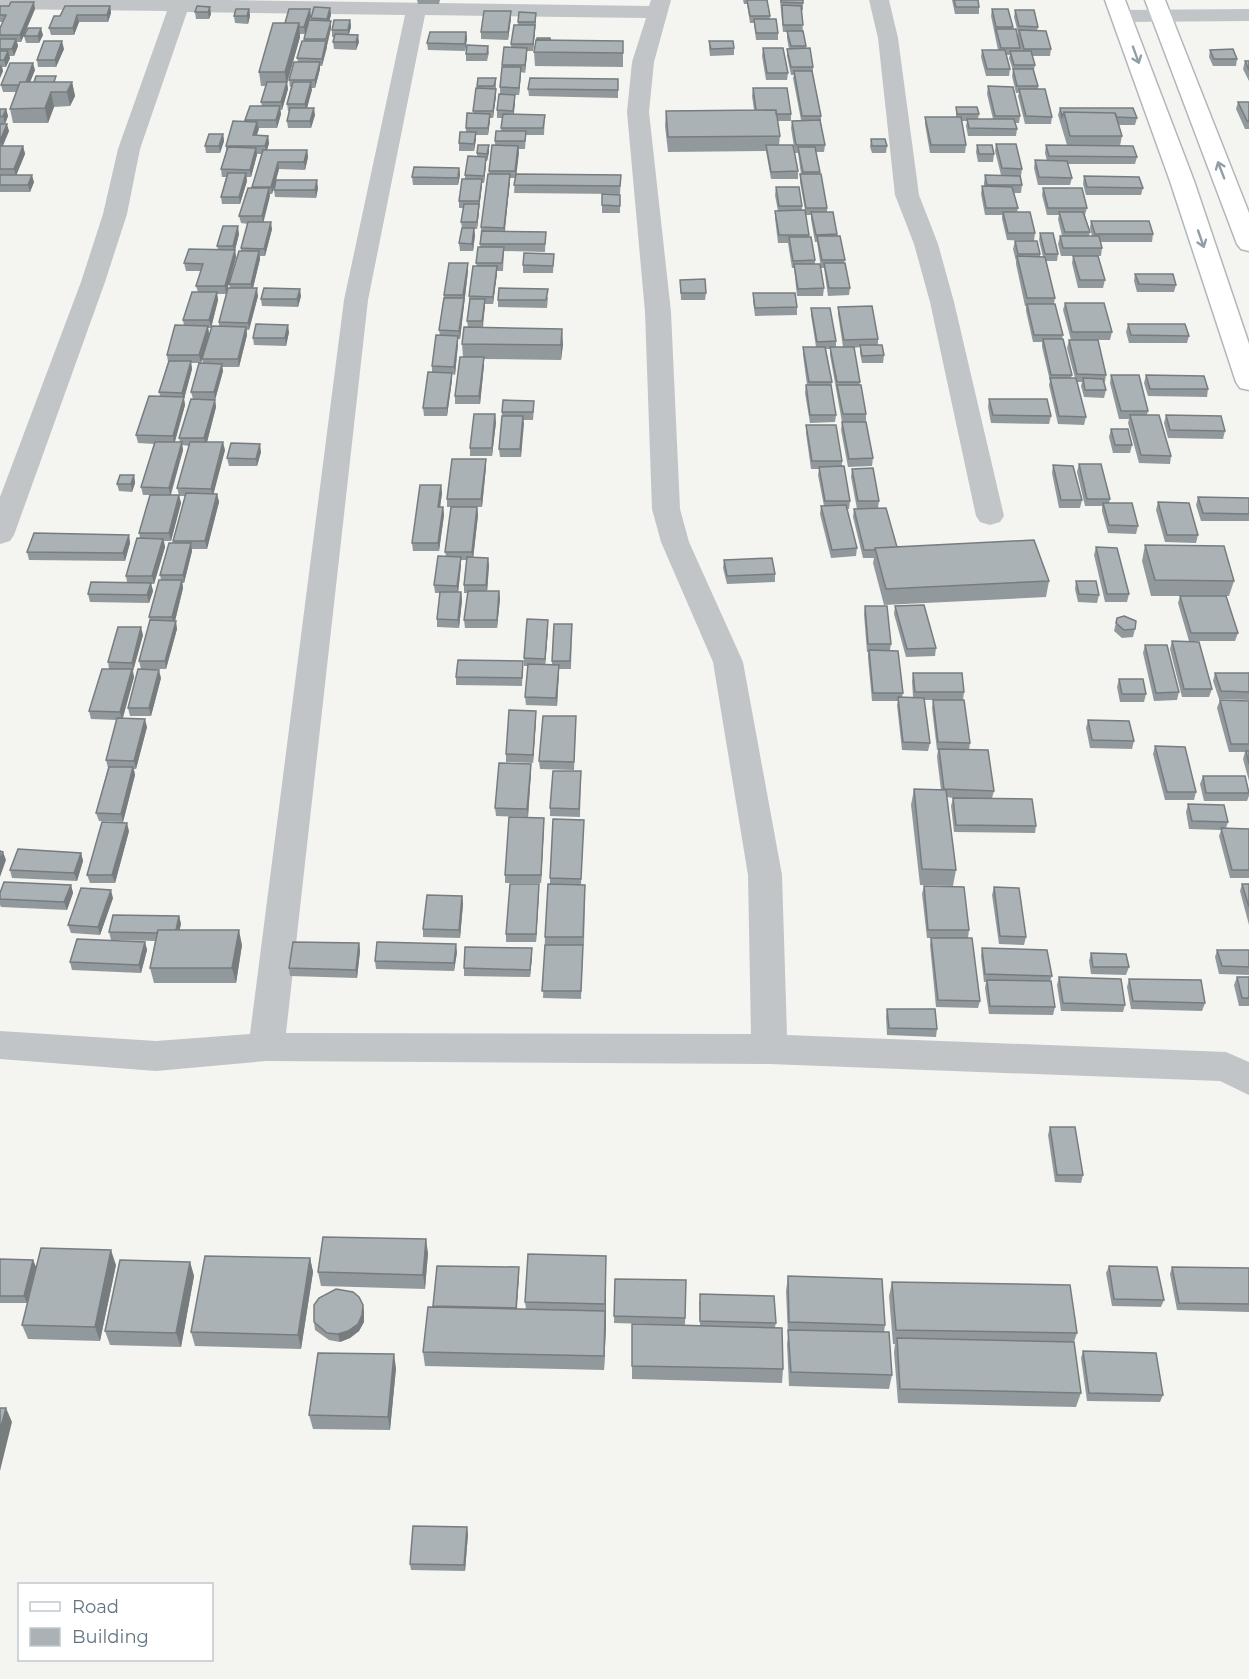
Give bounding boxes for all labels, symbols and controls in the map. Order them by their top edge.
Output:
one-way arrow [1131,45,1142,64]
one-way arrow [1214,161,1225,180]
one-way arrow [1196,229,1207,248]
legend [18,1583,213,1661]
text: Road [72,1596,119,1618]
text: Building [72,1626,149,1648]

